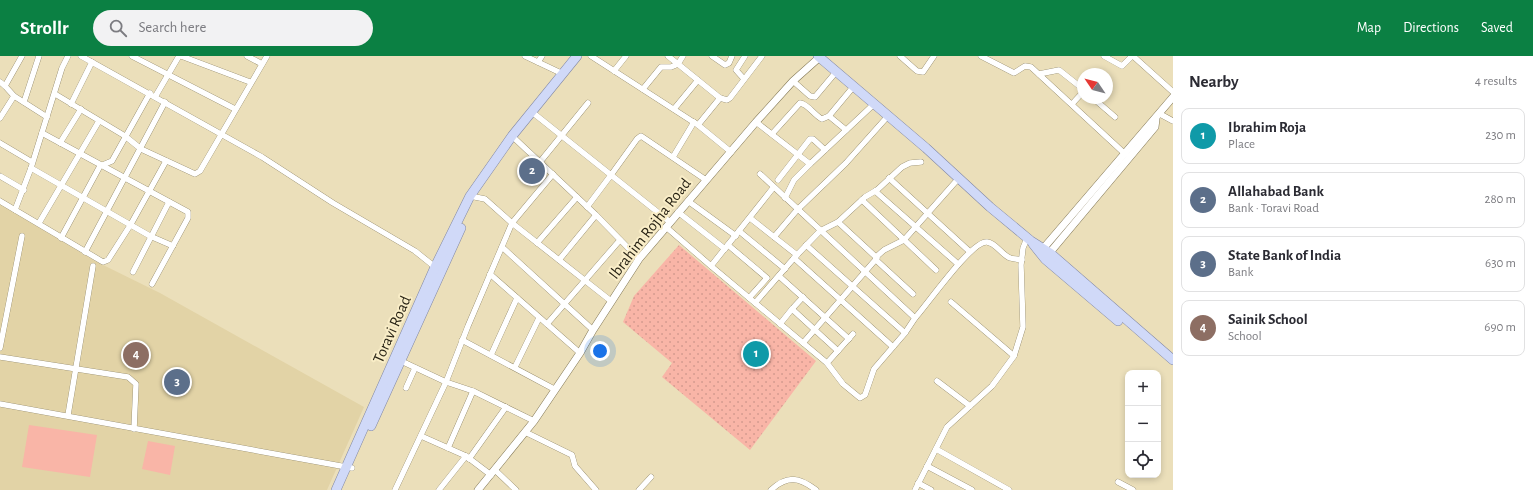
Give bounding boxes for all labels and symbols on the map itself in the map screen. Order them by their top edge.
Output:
north arrow [1077,68,1113,104]
pin: 2 [519,156,545,186]
street label: Ibrahim Rojha Road [606,175,695,283]
street label: Toravi Road [370,293,414,365]
pin: 1 [743,339,769,369]
pin: 4 [123,340,149,370]
your location [590,341,610,361]
pin: 3 [164,367,190,397]

